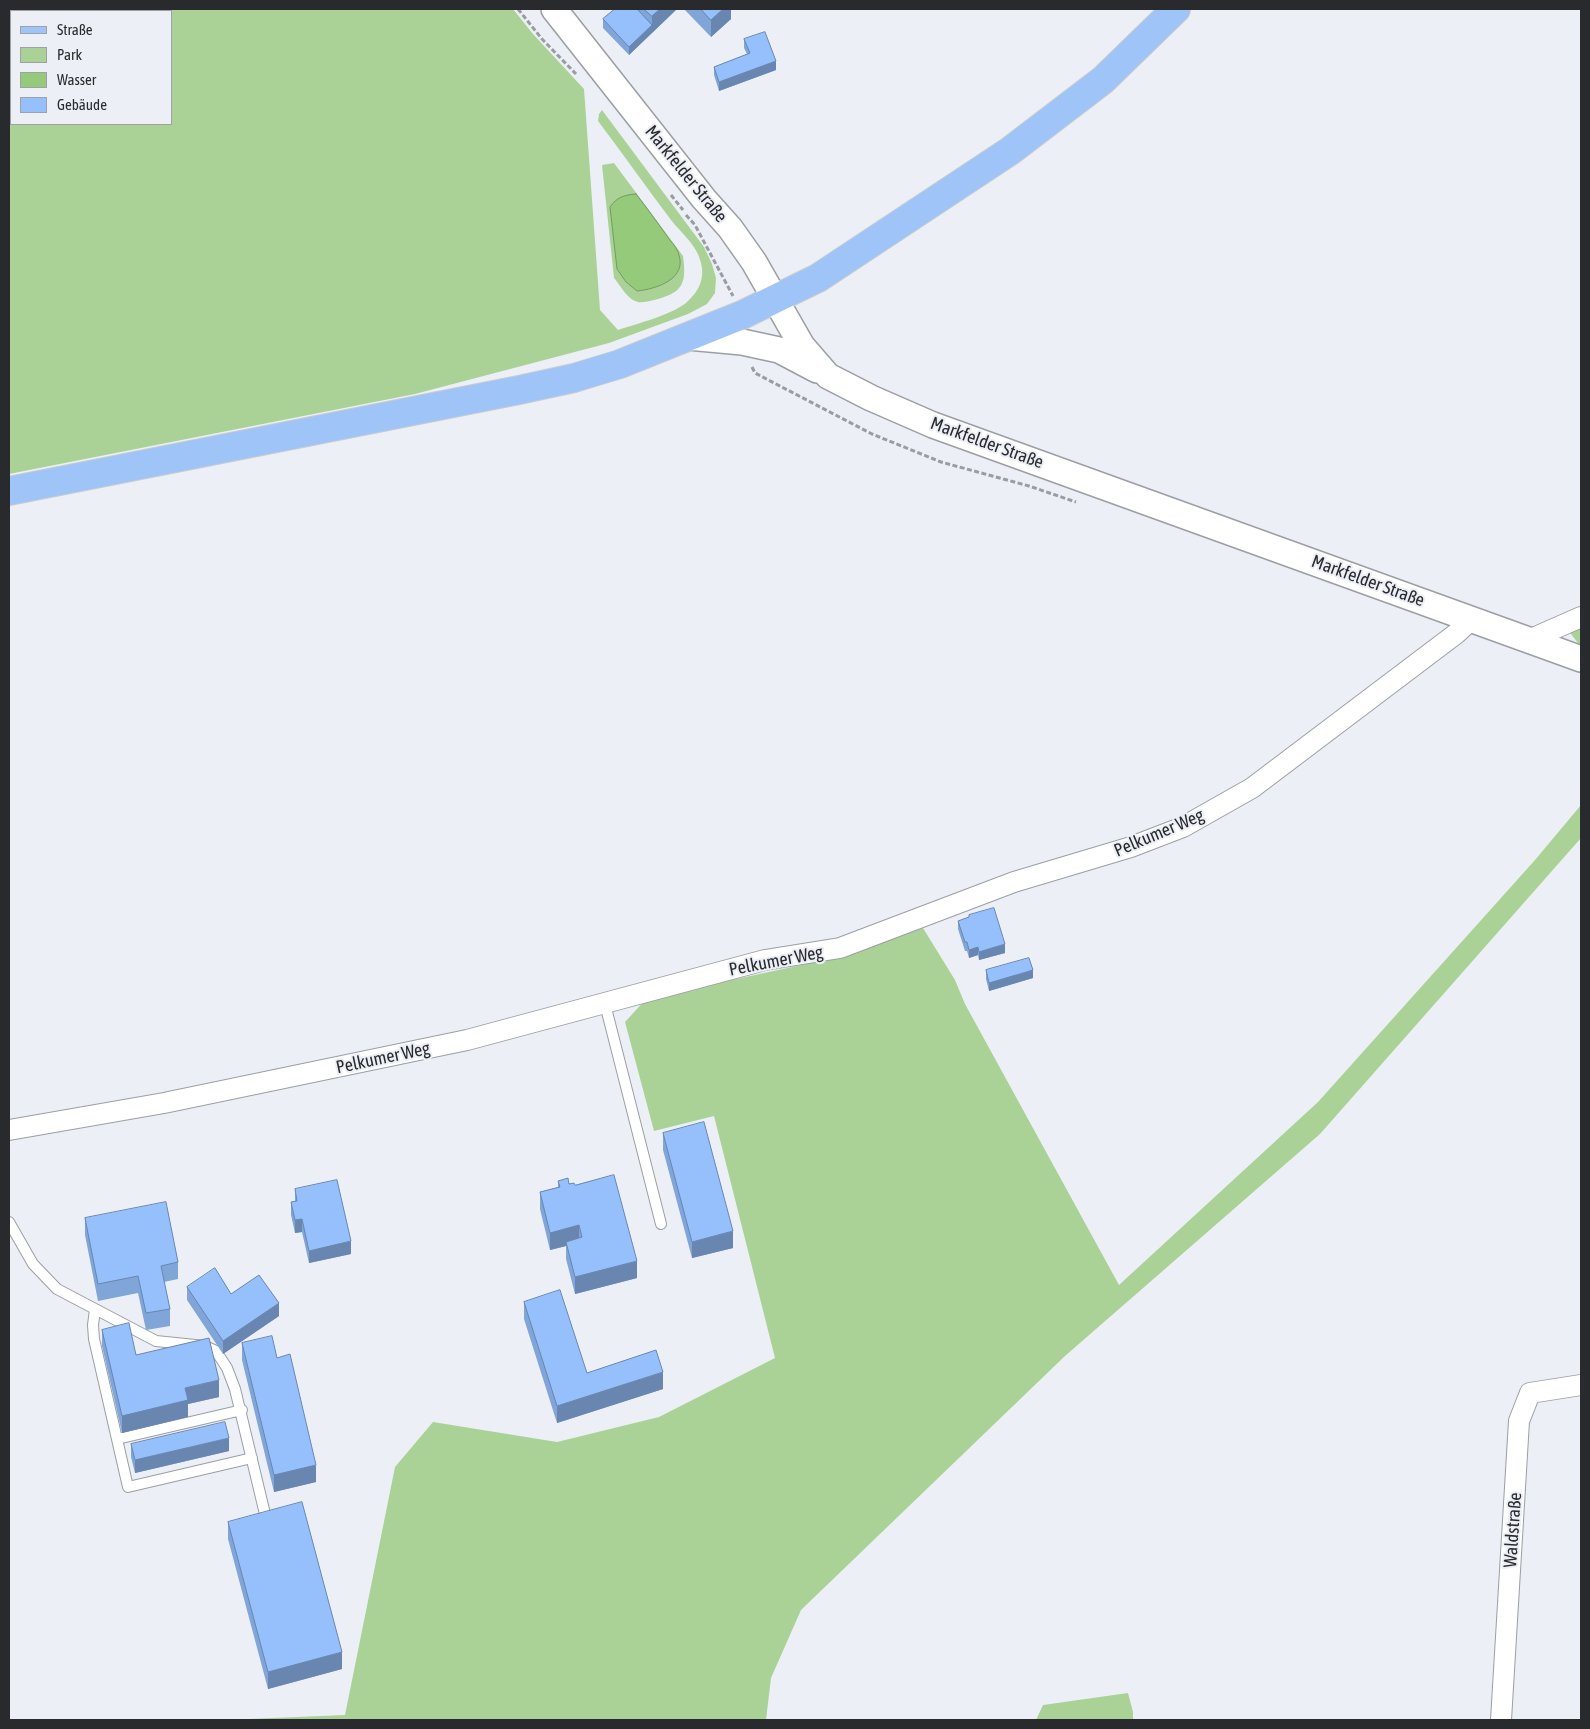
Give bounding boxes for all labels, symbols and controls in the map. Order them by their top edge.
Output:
legend [10,10,172,125]
text: Straße [57,21,93,38]
text: Park [57,46,82,63]
text: Wasser [57,71,96,88]
text: Gebäude [57,96,107,113]
street label: Markfelder Straße [640,121,732,227]
street label: Markfelder Straße [928,413,1046,473]
street label: Markfelder Straße [1309,551,1427,611]
street label: Pelkumer Weg [1111,804,1207,862]
street label: Pelkumer Weg [727,941,825,981]
street label: Pelkumer Weg [334,1038,432,1078]
street label: Waldstraße [1500,1492,1526,1568]

